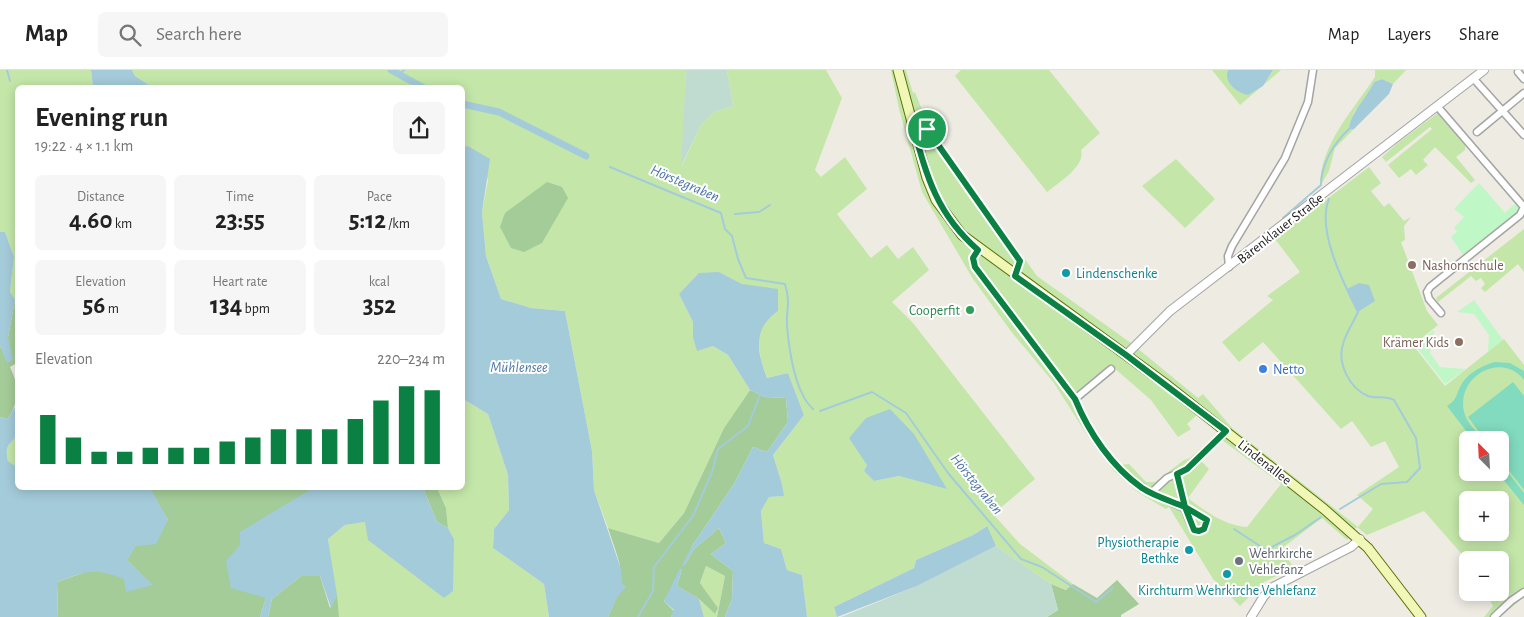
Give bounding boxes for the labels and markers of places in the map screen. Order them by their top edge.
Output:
pin [906,108,948,150]
marker: Nashornschule [1406,259,1418,271]
place label: Nashornschule [1422,259,1504,273]
marker: Lindenschenke [1060,267,1072,279]
place label: Lindenschenke [1076,267,1158,281]
place label: Cooperfit [909,304,961,318]
marker: Cooperfit [964,304,976,316]
place label: Krämer Kids [1383,336,1449,350]
marker: Krämer Kids [1453,336,1465,348]
marker: Netto [1257,363,1269,375]
place label: Netto [1273,363,1304,377]
place label: Physiotherapie Bethke [1097,536,1179,566]
marker: Physiotherapie Bethke [1183,544,1195,556]
place label: Wehrkirche Vehlefanz [1249,547,1312,577]
marker: Wehrkirche Vehlefanz [1233,555,1245,567]
marker: Kirchturm Wehrkirche Vehlefanz [1221,568,1233,580]
place label: Kirchturm Wehrkirche Vehlefanz [1138,584,1316,598]

